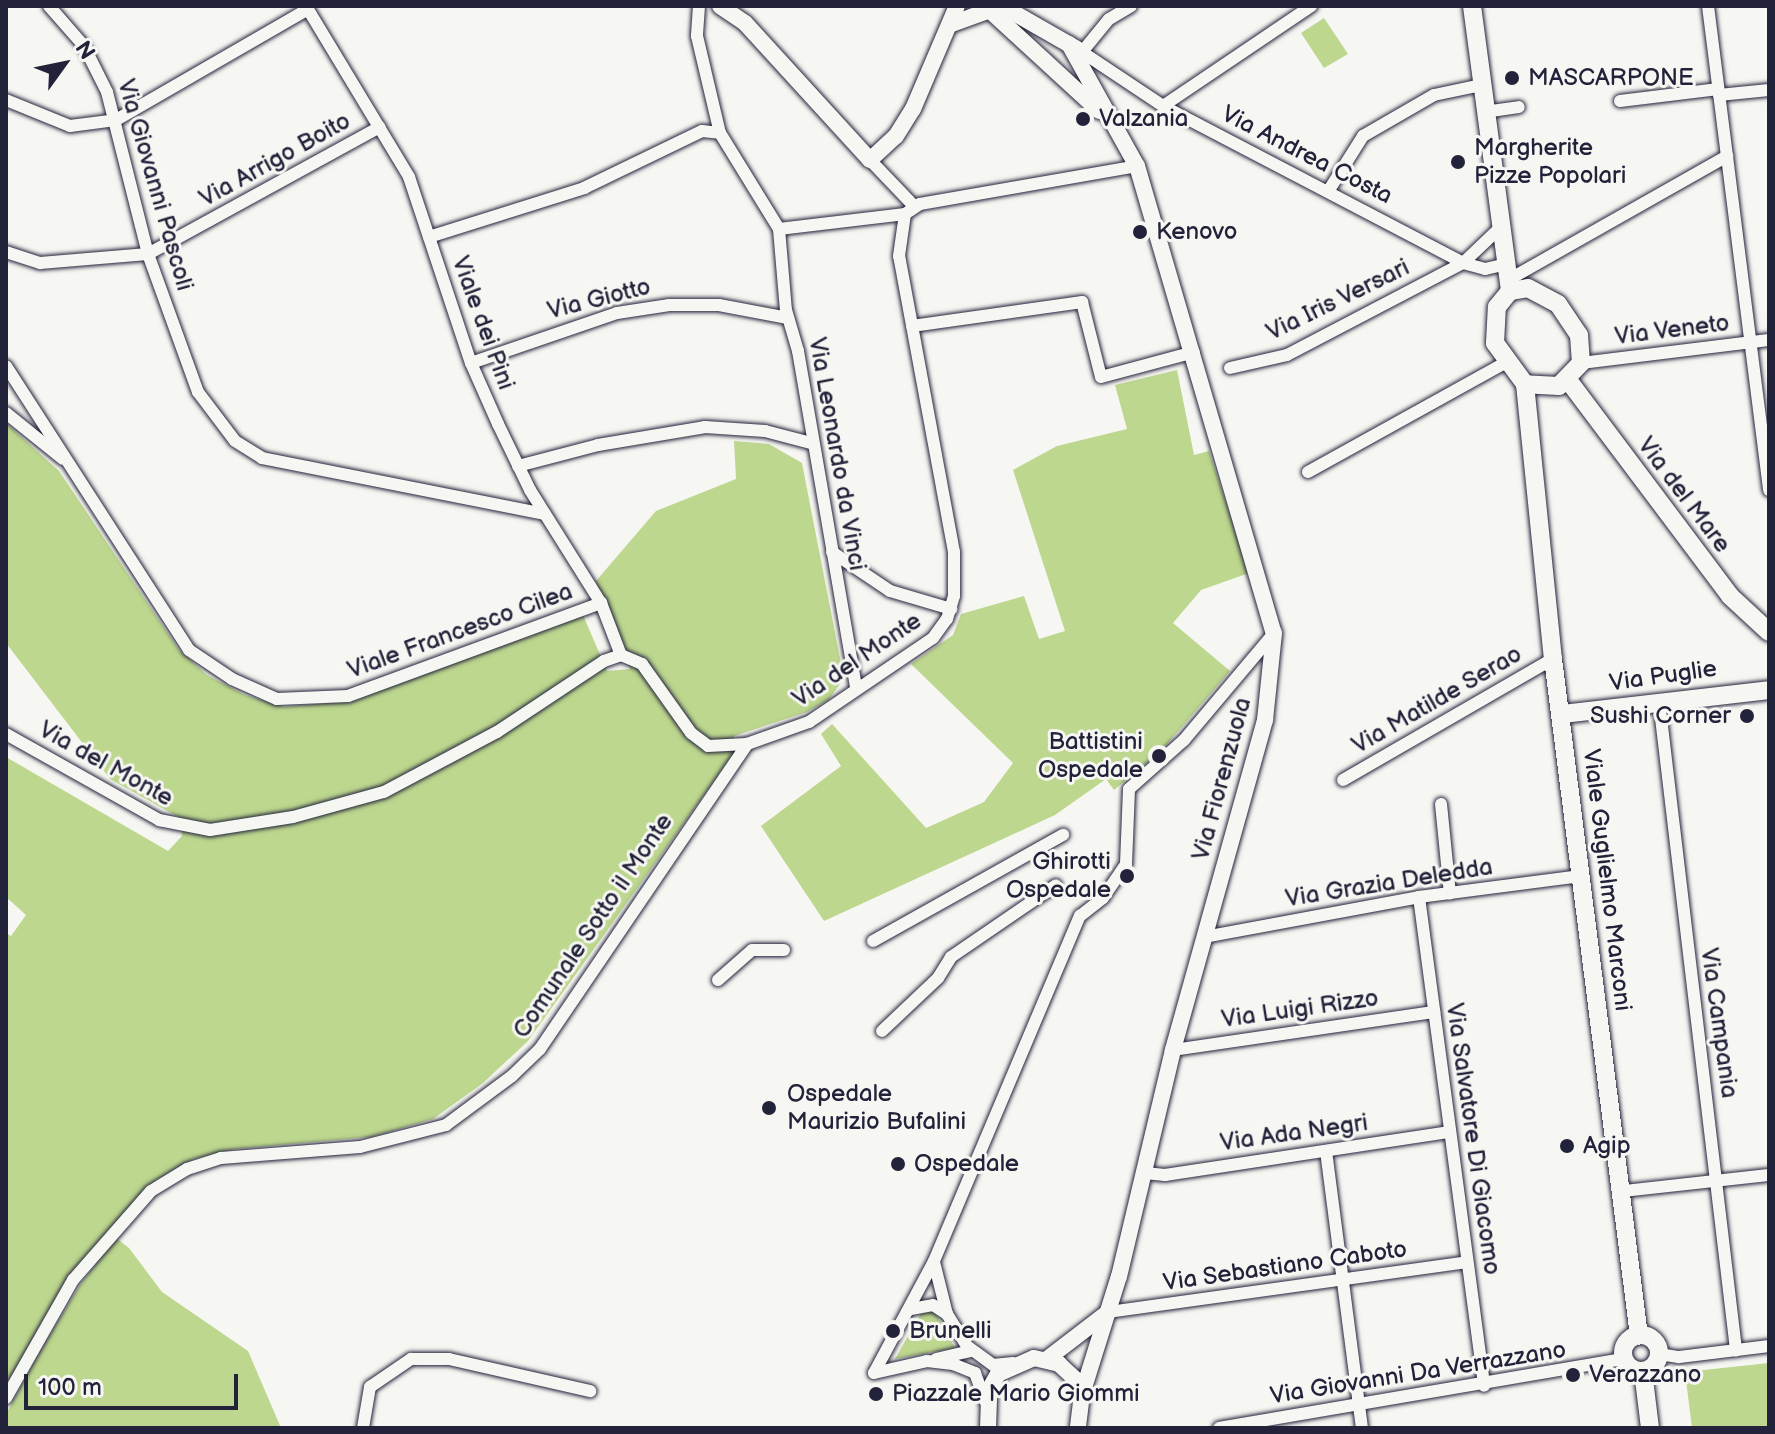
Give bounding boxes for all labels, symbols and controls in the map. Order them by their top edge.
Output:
north arrow [24,24,104,104]
text: N [69,36,100,65]
place label: MASCARPONE [1528,64,1694,92]
marker: MASCARPONE [1503,69,1521,87]
street label: Via Giovanni Pascoli [111,76,199,294]
street label: Via Andrea Costa [1217,100,1397,210]
place label: Valzania [1099,105,1188,133]
street label: Via Arrigo Boito [195,107,355,213]
marker: Valzania [1074,110,1092,128]
place label: Margherite Pizze Popolari [1474,134,1626,190]
marker: Margherite Pizze Popolari [1449,153,1467,171]
place label: Kenovo [1156,218,1237,246]
marker: Kenovo [1131,223,1149,241]
street label: Viale dei Pini [446,252,520,394]
street label: Via Iris Versari [1261,253,1415,347]
street label: Via Giotto [545,272,653,326]
street label: Via Veneto [1613,309,1731,351]
street label: Via Leonardo da Vinci [802,335,872,573]
street label: Via del Mare [1631,432,1737,558]
street label: Viale Francesco Cilea [344,577,576,685]
street label: Via del Monte [787,606,927,714]
street label: Via Matilde Serao [1347,640,1527,760]
street label: Via Puglie [1608,654,1718,698]
street label: Via Fiorenzuola [1186,694,1258,864]
place label: Sushi Corner [1590,702,1731,730]
marker: Sushi Corner [1738,707,1756,725]
street label: Via del Monte [34,715,178,813]
place label: Battistini Ospedale [1038,728,1143,784]
marker: Battistini Ospedale [1150,747,1168,765]
street label: Viale Guglielmo Marconi [1577,747,1637,1013]
street label: Comunale Sotto il Monte [507,808,679,1044]
place label: Ghirotti Ospedale [1006,848,1111,904]
street label: Via Grazia Deledda [1283,852,1495,914]
marker: Ghirotti Ospedale [1118,867,1136,885]
street label: Via Campania [1694,946,1744,1100]
street label: Via Luigi Rizzo [1220,984,1380,1034]
street label: Via Salvatore Di Giacomo [1440,1001,1506,1277]
place label: Ospedale Maurizio Bufalini [787,1080,966,1136]
marker: Ospedale Maurizio Bufalini [758,1097,780,1119]
street label: Via Ada Negri [1218,1108,1370,1158]
place label: Agip [1583,1132,1631,1160]
marker: Agip [1558,1137,1576,1155]
place label: Ospedale [914,1150,1019,1178]
marker: Ospedale [889,1155,907,1173]
street label: Via Sebastiano Caboto [1161,1235,1409,1297]
place label: Brunelli [909,1317,992,1345]
marker: Brunelli [884,1322,902,1340]
street label: Via Giovanni Da Verrazzano [1268,1335,1568,1411]
scale bar [28,1358,242,1408]
place label: Verazzano [1589,1361,1701,1389]
marker: Verazzano [1564,1366,1582,1384]
text: 100 m [38,1373,102,1402]
place label: Piazzale Mario Giommi [892,1380,1140,1408]
marker: Piazzale Mario Giommi [867,1385,885,1403]

